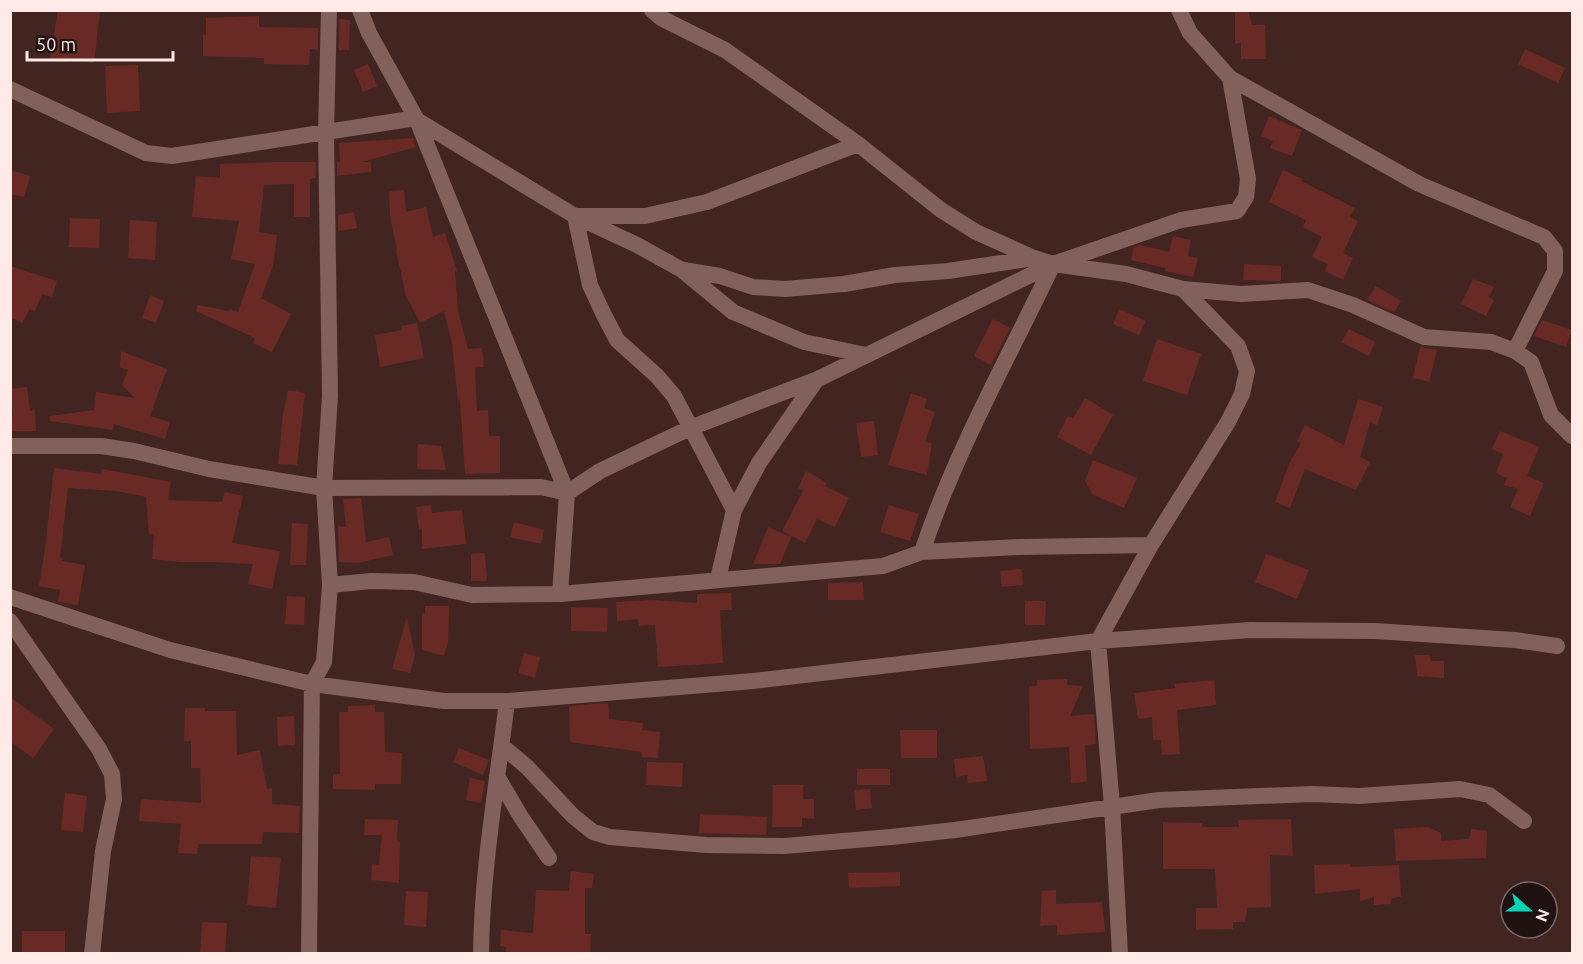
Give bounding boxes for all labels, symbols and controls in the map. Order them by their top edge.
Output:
scale bar [27,24,172,62]
text: 50 m [36,34,76,54]
north arrow [1499,880,1559,940]
text: N [1532,907,1554,924]

